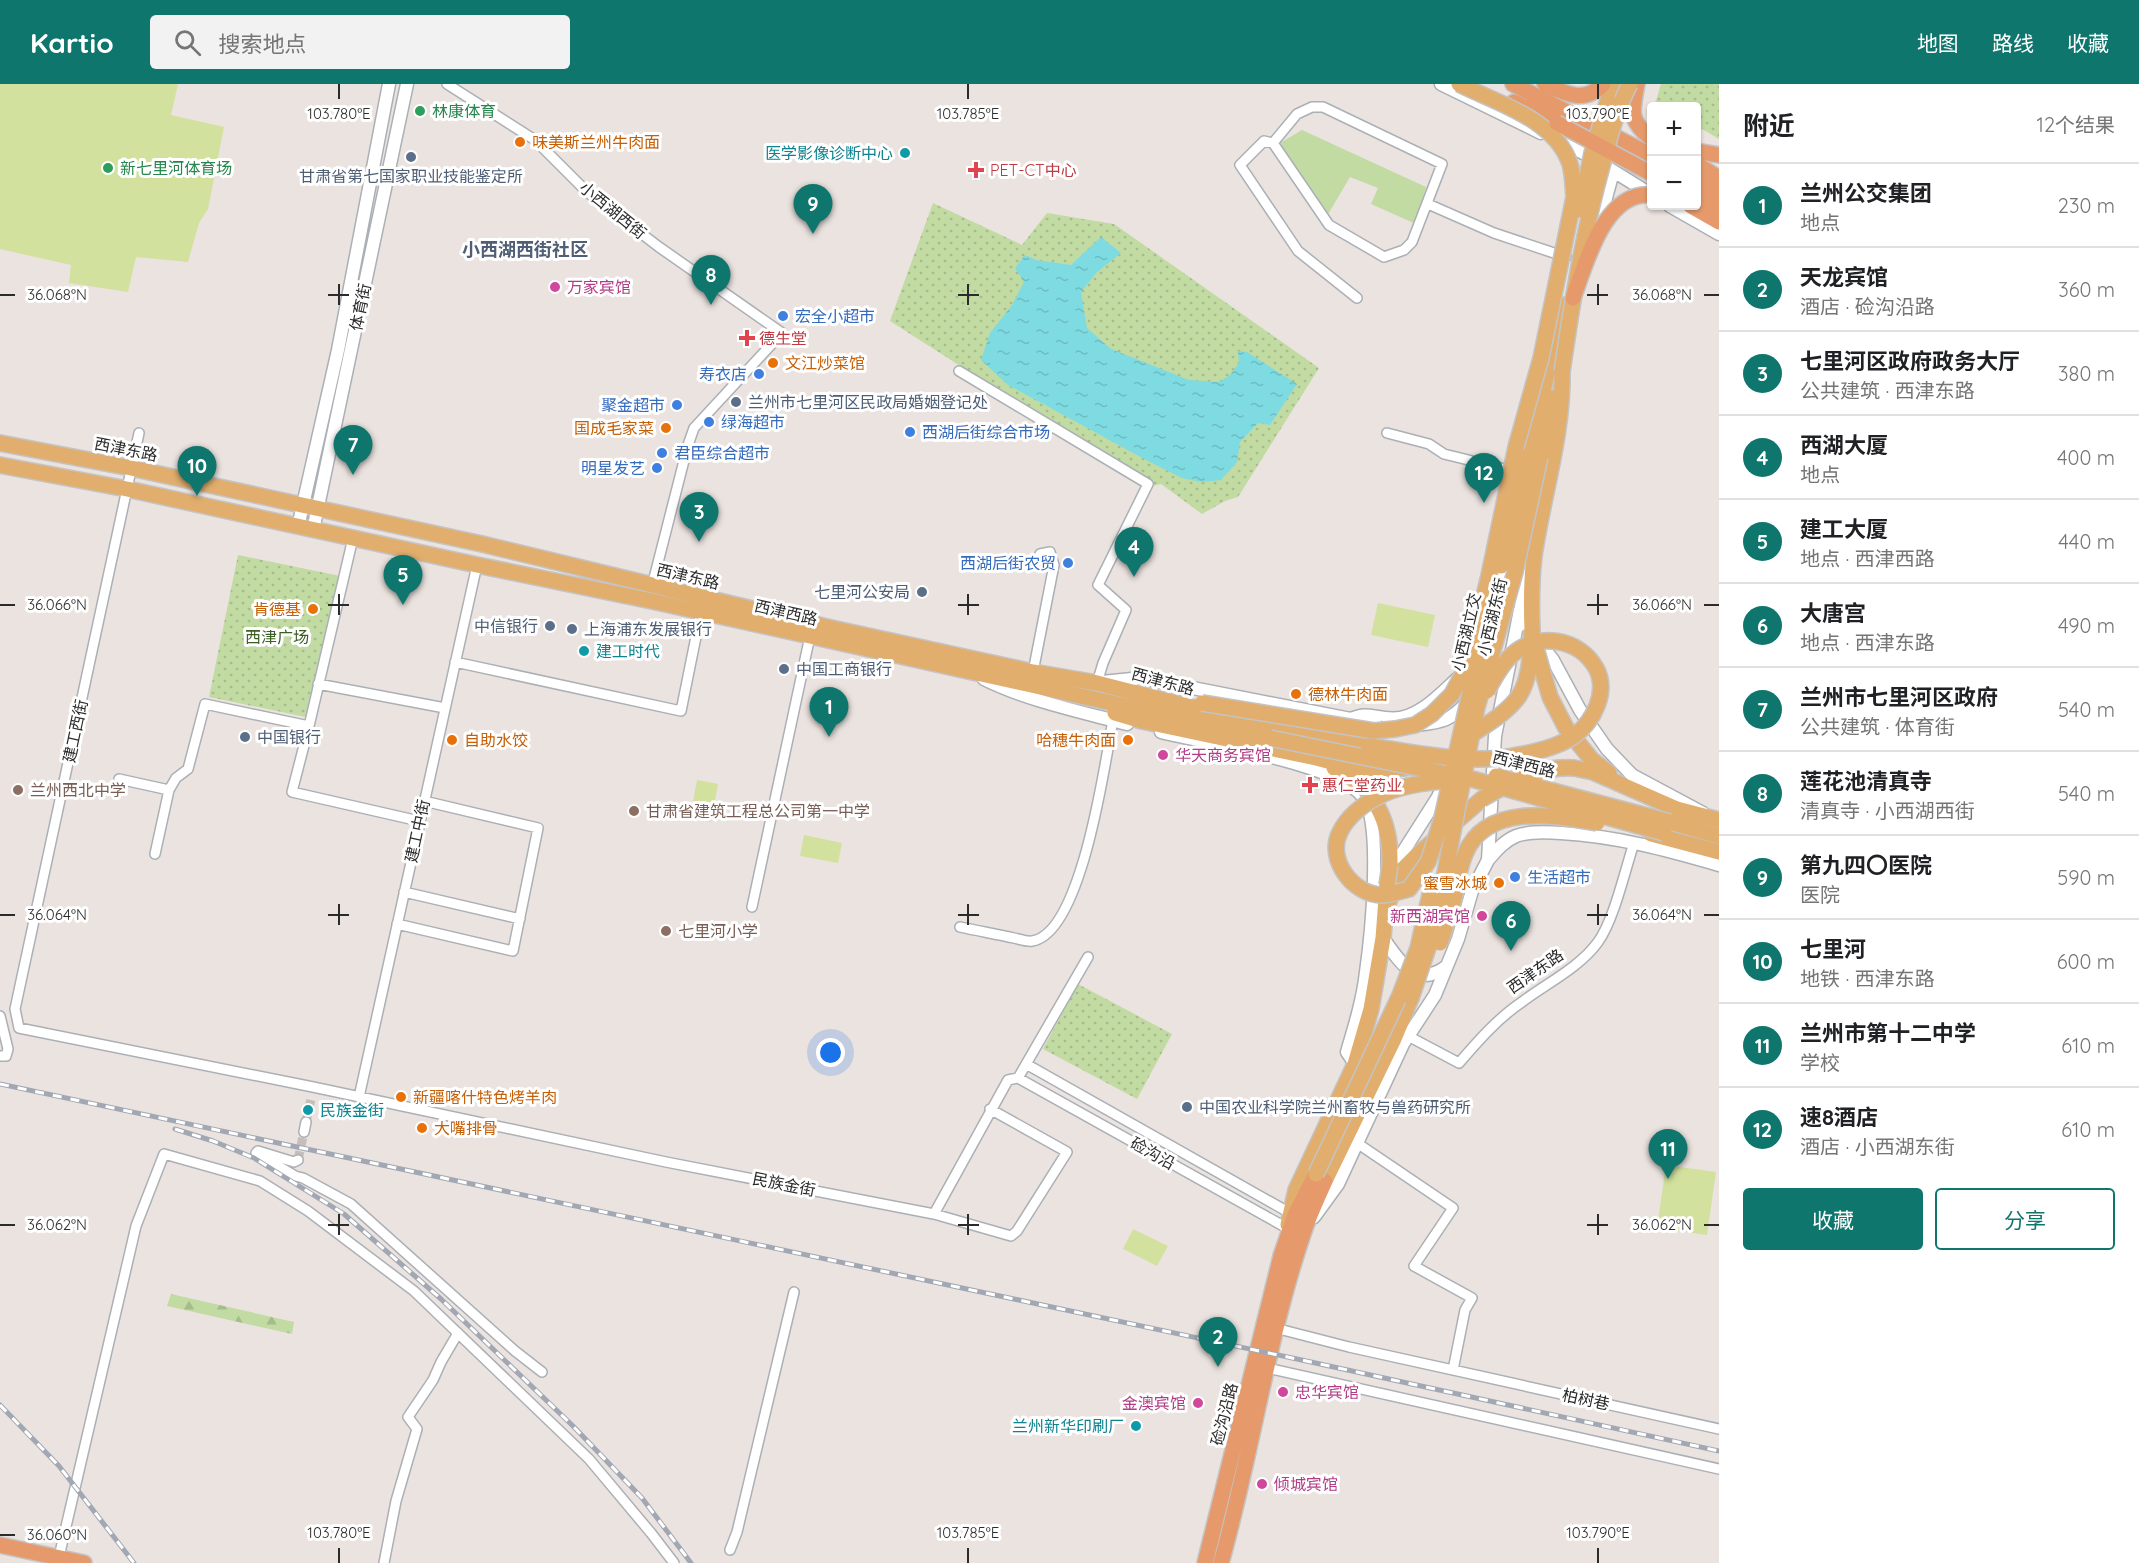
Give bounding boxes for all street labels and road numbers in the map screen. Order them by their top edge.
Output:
street label: 小西湖西街 [576,177,650,243]
street label: 体育街 [345,281,375,333]
street label: 西津东路 [93,433,159,465]
street label: 西津东路 [655,559,721,593]
street label: 小西湖东街 [1473,576,1511,658]
street label: 小西湖立交 [1447,591,1485,673]
street label: 西津西路 [753,595,819,629]
street label: 西津东路 [1129,663,1197,699]
street label: 建工西街 [59,698,91,764]
street label: 西津西路 [1491,747,1557,781]
street label: 建工中街 [401,798,433,864]
street label: 西津东路 [1503,944,1567,998]
street label: 硷沟沿 [1127,1133,1179,1173]
street label: 民族金街 [751,1168,817,1200]
street label: 硷沟沿路 [1207,1381,1241,1447]
street label: 柏树巷 [1560,1384,1612,1414]

